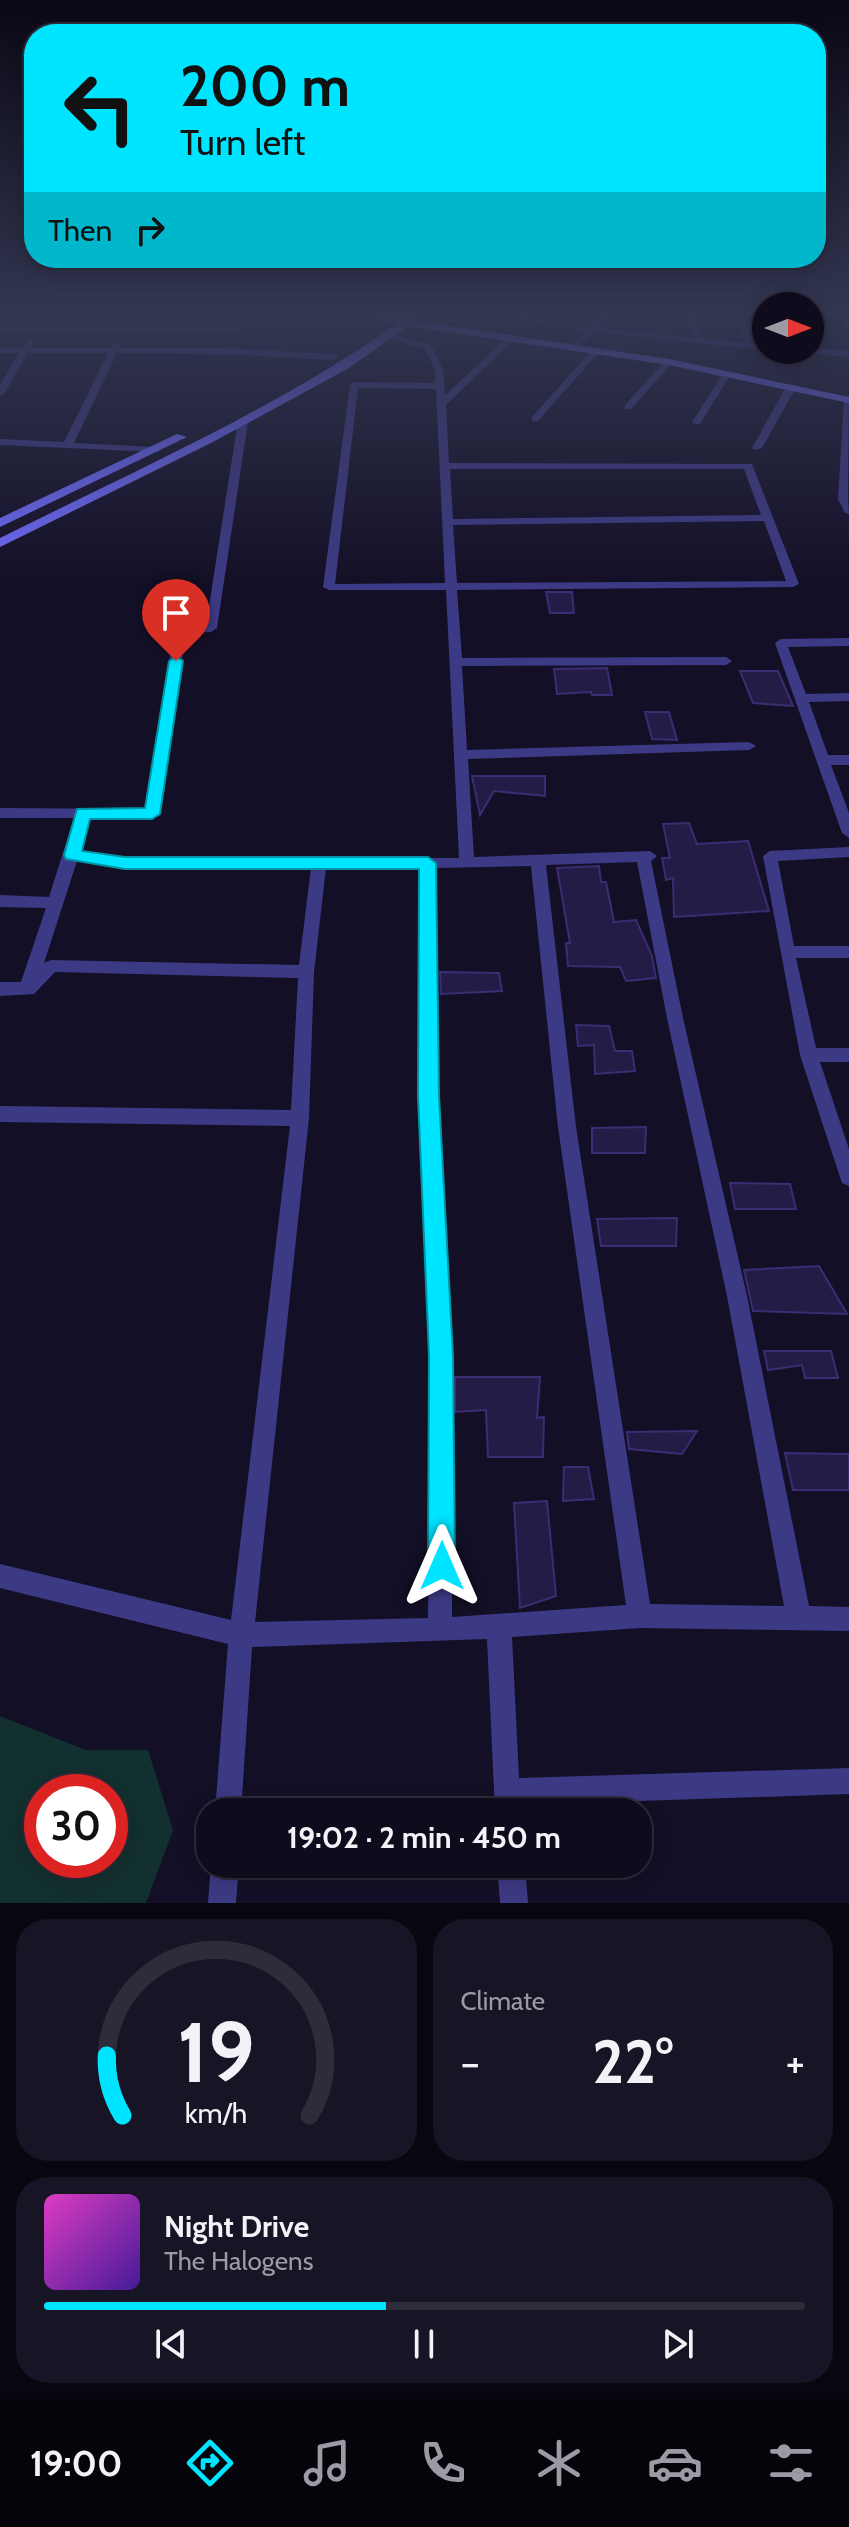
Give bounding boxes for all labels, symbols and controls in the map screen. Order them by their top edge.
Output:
text: 200 m [180,52,350,120]
icon: left [48,56,152,160]
text: Turn left [180,120,305,164]
icon: right [128,208,172,252]
text: Then [48,212,112,249]
north arrow [752,292,824,364]
map controls [752,292,824,364]
pin [142,579,210,661]
icon: arrive [154,591,198,635]
position arrow [400,1524,484,1608]
speed limit sign: 30 [24,1774,128,1878]
text: 19:02 · 2 min · 450 m [287,1819,561,1856]
text: Climate [461,1985,545,2017]
text: 19 [178,2002,255,2103]
text: 22° [592,2025,673,2098]
text: − [461,2036,480,2089]
text: + [786,2036,805,2089]
text: km/h [185,2095,248,2130]
text: Night Drive [164,2208,309,2245]
text: The Halogens [164,2245,313,2277]
icon: previous [149,2322,193,2366]
icon: pause [402,2322,446,2366]
icon: next [656,2322,700,2366]
icon: directions [182,2435,238,2491]
icon: music [299,2435,355,2491]
icon: phone [415,2435,471,2491]
icon: climate [531,2435,587,2491]
icon: car [647,2435,703,2491]
icon: filters [763,2435,819,2491]
text: 19:00 [30,2441,122,2485]

